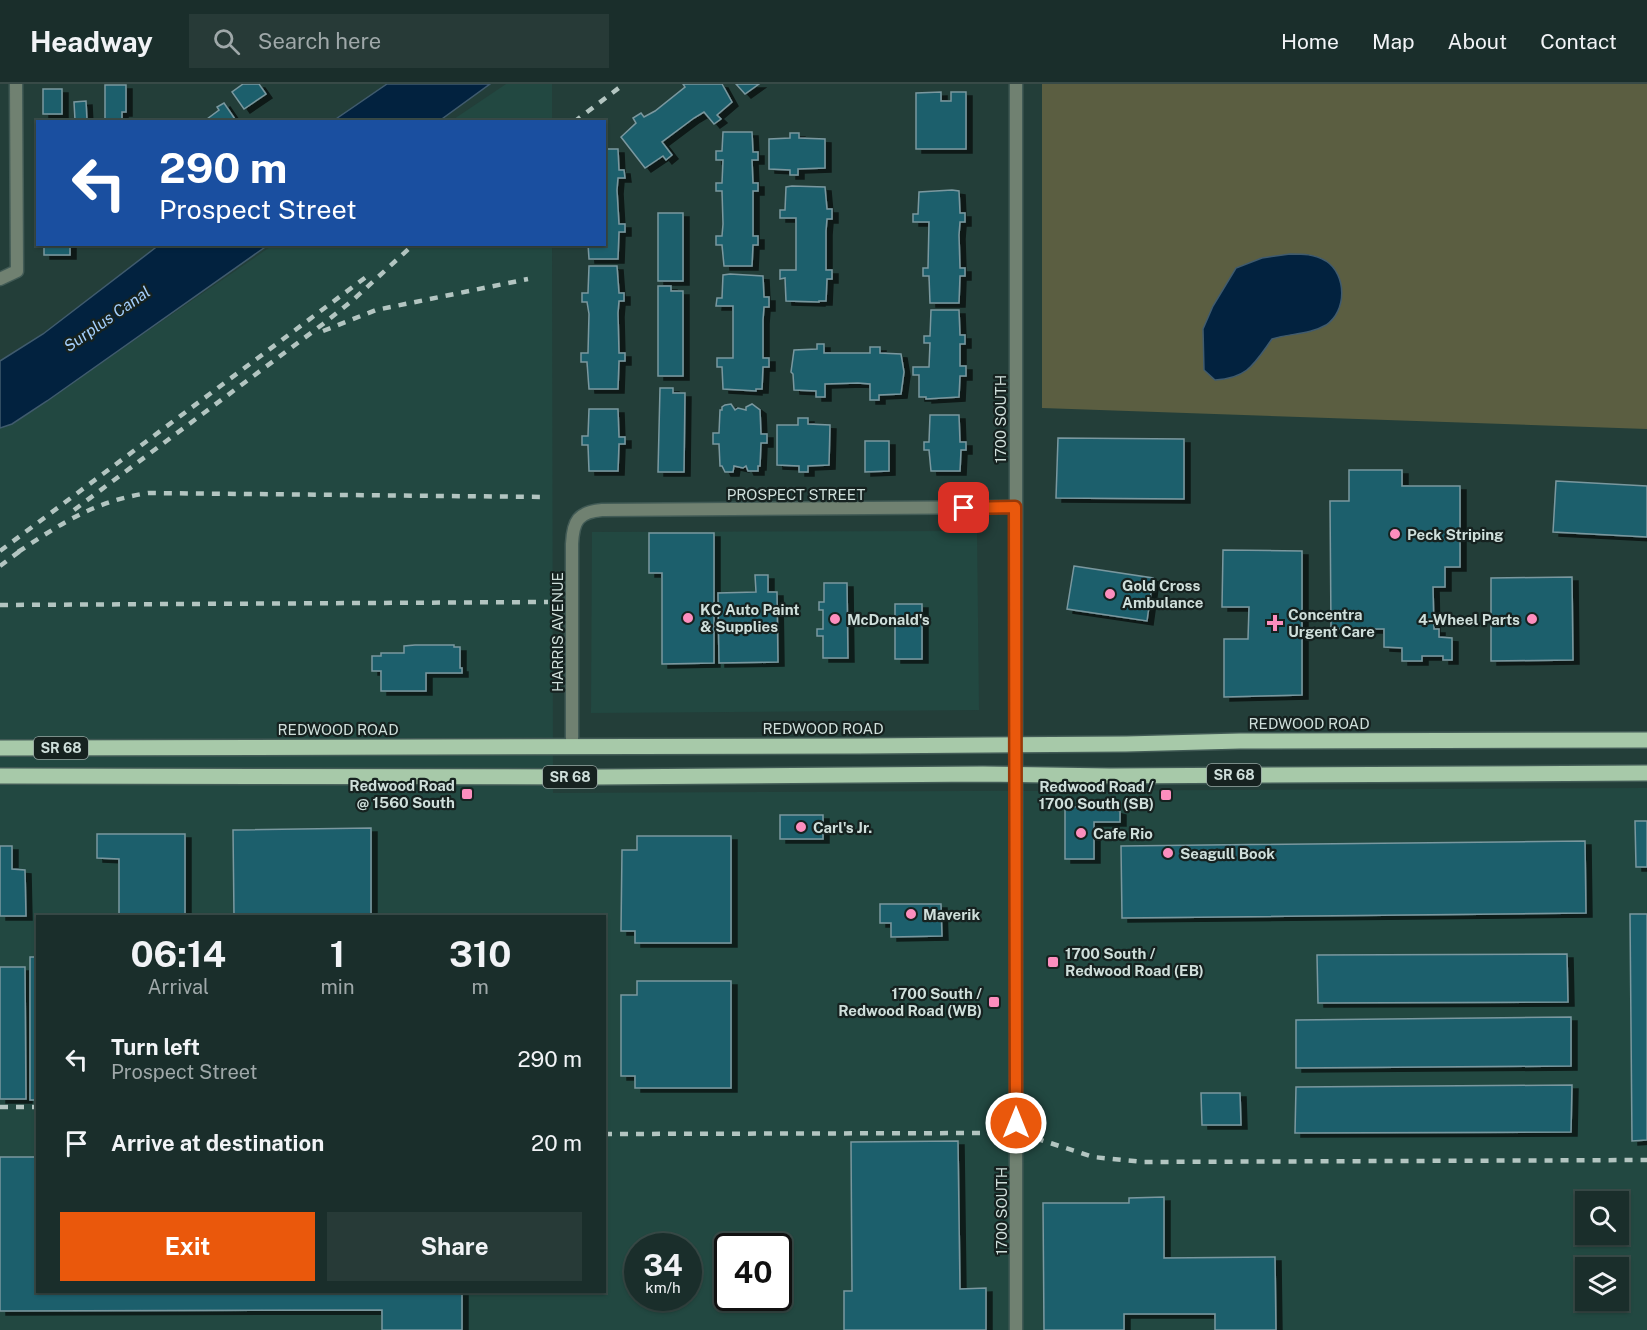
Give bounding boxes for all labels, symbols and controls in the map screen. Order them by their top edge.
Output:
search box [189,14,609,68]
text: Headway [30,25,153,58]
icon: search [210,25,243,58]
text: Search here [258,28,381,54]
text: Home [1281,29,1339,54]
text: Map [1372,29,1415,54]
text: About [1448,29,1507,54]
text: Contact [1540,29,1617,54]
text: 290 m [159,143,287,192]
icon: left [60,144,138,222]
text: Prospect Street [159,193,357,225]
water label: Surplus Canal [60,282,154,356]
street label: 1700 SOUTH [992,375,1009,463]
pin [938,482,989,533]
street label: PROSPECT STREET [727,486,865,503]
icon: arrive [947,491,980,524]
place label: Peck Striping [1407,526,1504,543]
marker: Peck Striping [1388,527,1402,541]
street label: HARRIS AVENUE [549,572,566,692]
place label: Gold Cross Ambulance [1122,577,1203,611]
marker: Gold Cross Ambulance [1103,587,1117,601]
place label: KC Auto Paint & Supplies [700,601,800,635]
place label: Concentra Urgent Care [1288,606,1375,640]
marker: KC Auto Paint & Supplies [681,611,695,625]
place label: McDonald's [847,611,930,628]
place label: 4-Wheel Parts [1418,611,1520,628]
marker: McDonald's [828,612,842,626]
marker: 4-Wheel Parts [1525,612,1539,626]
marker: Concentra Urgent Care [1266,614,1284,632]
street label: REDWOOD ROAD [1248,715,1370,732]
street label: REDWOOD ROAD [762,720,884,737]
street label: REDWOOD ROAD [277,721,399,738]
road number: SR 68 [34,737,88,759]
road number: SR 68 [1207,764,1261,786]
road number: SR 68 [543,766,597,788]
place label: Redwood Road @ 1560 South [349,777,455,811]
place label: Redwood Road / 1700 South (SB) [1039,778,1154,812]
marker: Redwood Road @ 1560 South [460,787,474,801]
marker: Redwood Road / 1700 South (SB) [1159,788,1173,802]
place label: Carl's Jr. [813,819,872,836]
marker: Carl's Jr. [794,820,808,834]
place label: Cafe Rio [1093,825,1153,842]
marker: Cafe Rio [1074,826,1088,840]
place label: Seagull Book [1180,845,1275,862]
marker: Seagull Book [1161,846,1175,860]
place label: Maverik [923,906,980,923]
marker: Maverik [904,907,918,921]
text: 06:14 [130,933,226,975]
text: 1 [330,933,345,975]
text: 310 [449,933,511,975]
place label: 1700 South / Redwood Road (EB) [1065,945,1204,979]
marker: 1700 South / Redwood Road (EB) [1046,955,1060,969]
text: Arrival [147,975,209,999]
text: min [321,975,354,999]
text: m [472,975,489,999]
place label: 1700 South / Redwood Road (WB) [838,985,982,1019]
marker: 1700 South / Redwood Road (WB) [987,995,1001,1009]
text: Turn left [111,1034,200,1060]
icon: left [60,1043,93,1076]
text: 290 m [517,1046,582,1072]
text: Prospect Street [111,1060,257,1084]
position arrow [984,1091,1048,1155]
icon: arrive [60,1127,93,1160]
text: Arrive at destination [111,1130,324,1156]
text: 20 m [531,1130,582,1156]
street label: 1700 SOUTH [993,1167,1010,1255]
map controls [1575,1191,1629,1311]
button: search [1575,1191,1629,1245]
button: Exit [60,1212,315,1281]
button: Share [327,1212,582,1281]
speed limit sign: 40 [714,1233,792,1311]
text: 34 [643,1247,683,1283]
button: layers [1575,1257,1629,1311]
text: km/h [645,1279,681,1296]

